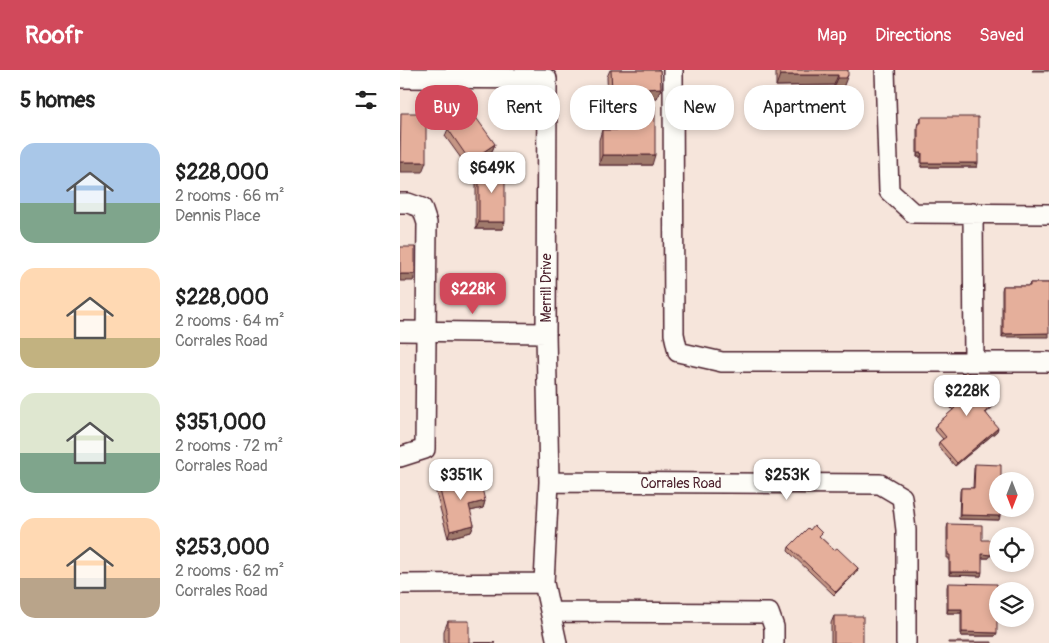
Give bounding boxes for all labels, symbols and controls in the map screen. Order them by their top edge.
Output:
text: Roofr [25,21,83,50]
text: Map [817,24,847,47]
text: Directions [875,24,951,47]
text: Saved [979,24,1024,47]
chip: Buy [415,85,478,130]
chip: Rent [488,85,560,130]
chip: Filters [570,85,655,130]
chip: New [665,85,734,130]
chip: Apartment [744,85,864,130]
icon: filters [352,86,380,114]
text: 5 homes [20,87,95,114]
pin: $649K [457,152,527,194]
text: $649K [469,158,515,178]
text: $228,000 [175,159,269,186]
icon: home [60,163,120,223]
text: 2 rooms · 66 m² [175,186,285,206]
text: Dennis Place [175,206,260,226]
street label: Merrill Drive [538,253,555,323]
pin: $228K [438,272,508,315]
text: $228K [451,279,495,299]
text: $228,000 [175,284,269,311]
icon: home [60,288,120,348]
text: 2 rooms · 64 m² [175,311,285,331]
text: Corrales Road [175,331,268,351]
pin: $228K [932,374,1002,417]
text: $228K [945,381,989,401]
text: $351,000 [175,409,266,436]
icon: home [60,413,120,473]
text: 2 rooms · 72 m² [175,436,283,456]
text: Corrales Road [175,456,268,476]
pin: $351K [426,458,496,501]
pin: $253K [752,458,822,501]
text: $351K [440,465,482,485]
text: $253K [765,465,809,485]
north arrow [989,472,1034,518]
map controls [989,472,1034,627]
street label: Corrales Road [640,475,722,492]
button: locate [989,527,1034,572]
text: $253,000 [175,534,270,561]
icon: home [60,538,120,598]
text: 2 rooms · 62 m² [175,561,284,581]
text: Corrales Road [175,581,268,601]
button: layers [989,582,1034,627]

